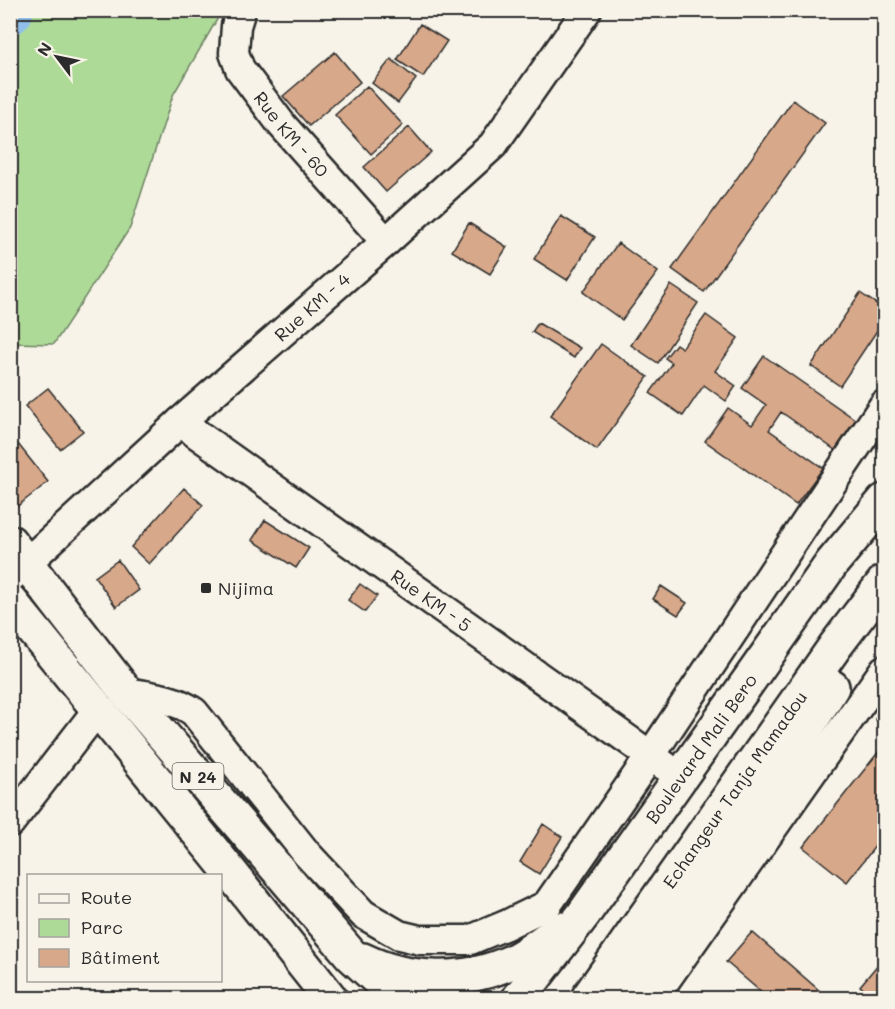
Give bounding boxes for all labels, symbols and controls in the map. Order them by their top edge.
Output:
north arrow [27,27,87,87]
text: N [32,38,56,60]
street label: Rue KM - 60 [249,86,334,182]
street label: Rue KM - 4 [269,267,355,346]
street label: Rue KM - 5 [386,563,476,637]
place label: Nijima [218,576,274,600]
marker: Nijima [199,581,213,595]
street label: Boulevard Mali Bero [640,669,762,828]
street label: Echangeur Tanja Mamadou [657,686,812,893]
road number: N 24 [172,763,224,789]
legend [27,874,222,982]
text: Route [81,885,132,909]
text: Parc [81,915,123,939]
text: Bâtiment [81,945,160,969]

